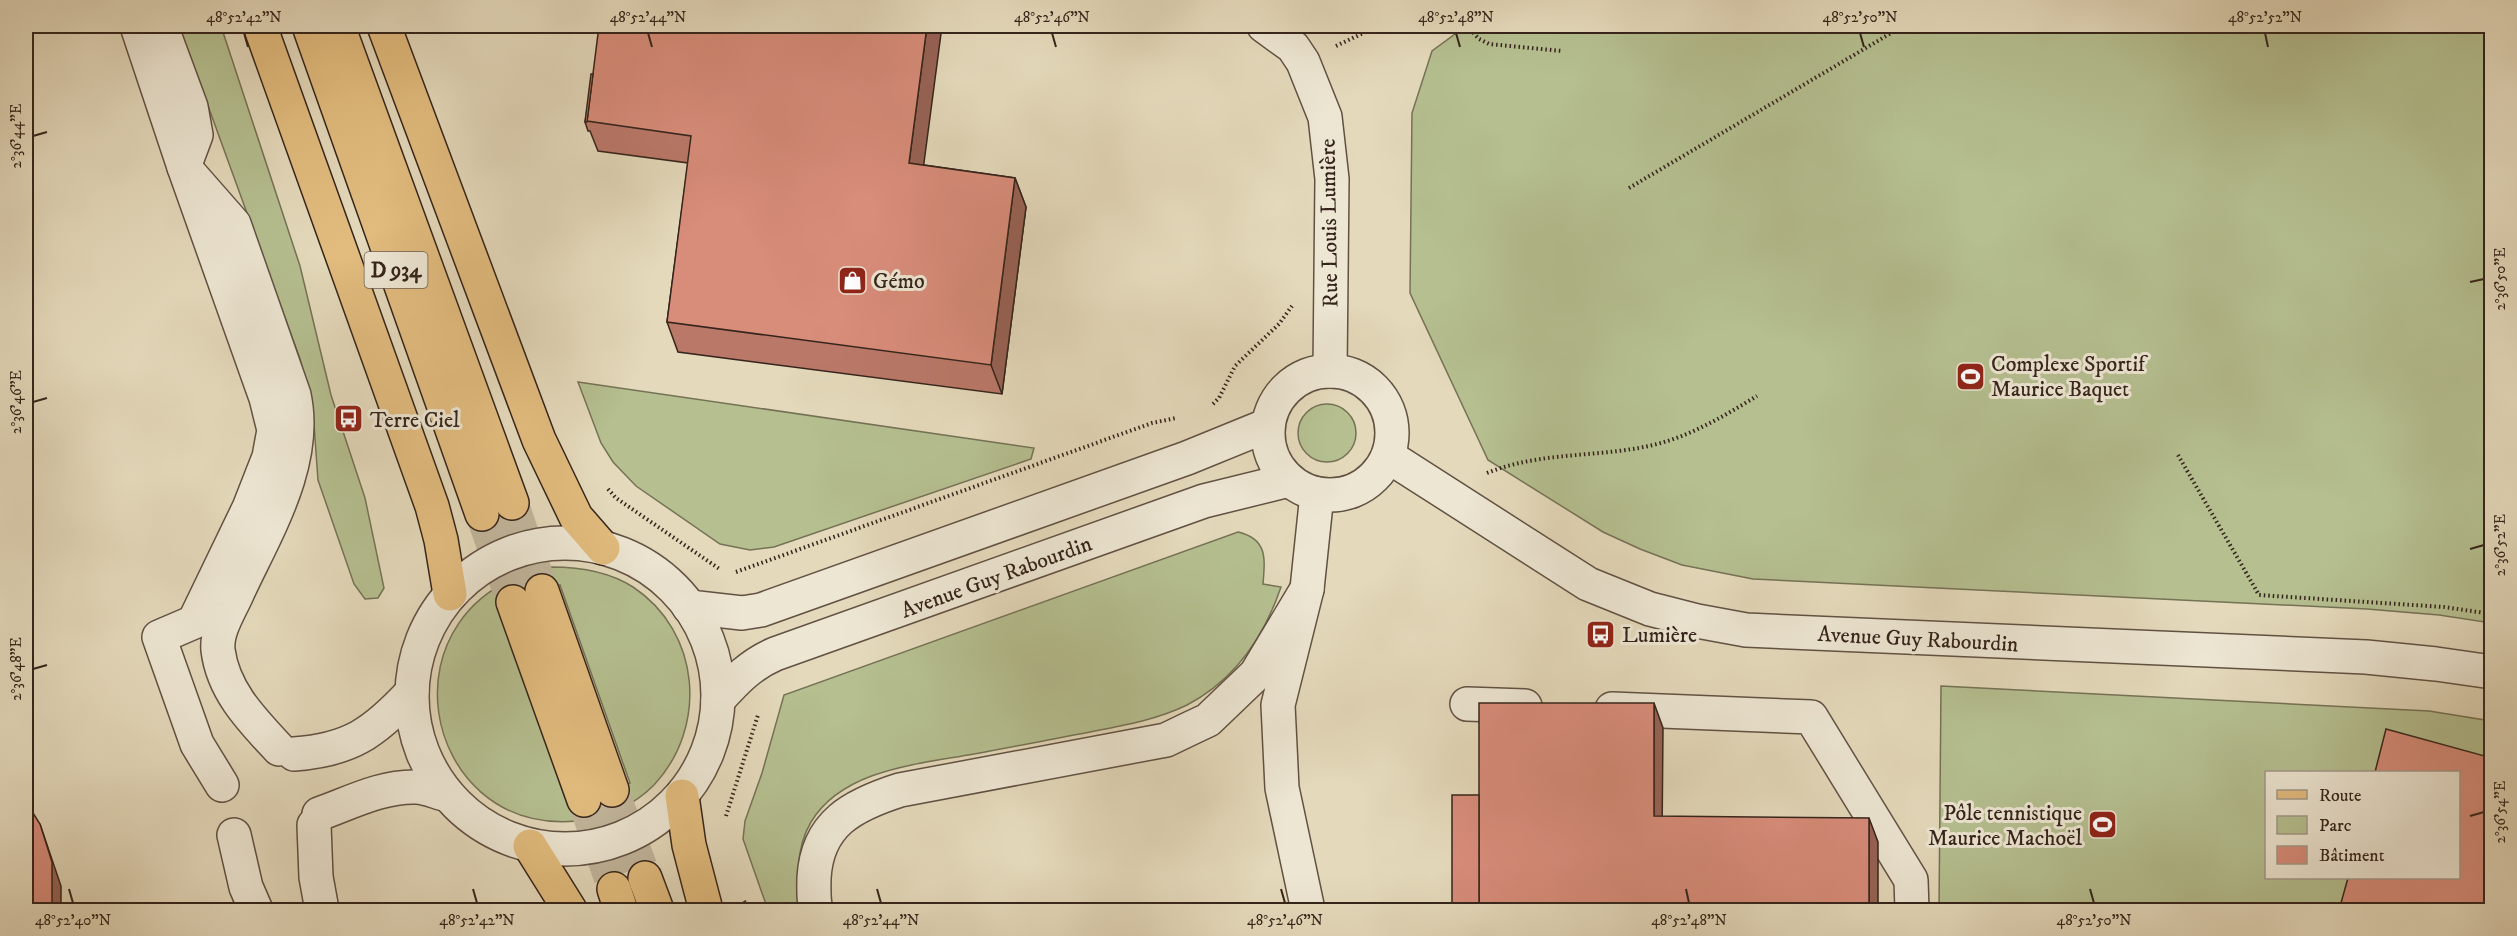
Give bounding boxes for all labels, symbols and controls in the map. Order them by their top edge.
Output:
text: 48°52'42"N [206,8,282,27]
text: 48°52'44"N [610,8,686,27]
text: 48°52'46"N [1014,8,1090,27]
text: 48°52'48"N [1418,8,1494,27]
text: 48°52'50"N [1823,8,1897,27]
text: 48°52'52"N [2228,8,2302,27]
text: 2°36'44"E [7,103,26,168]
street label: Rue Louis Lumière [1315,138,1344,308]
text: 2°36'50"E [2491,247,2510,311]
road number: D 934 [364,252,428,288]
shop icon: Gémo [836,264,868,296]
place label: Gémo [873,268,925,295]
place label: Complexe Sportif Maurice Baquet [1991,351,2149,403]
sports icon: Complexe Sportif Maurice Baquet [1954,360,1986,392]
text: 2°36'46"E [7,370,26,434]
bus stop icon: Terre Ciel [333,403,365,435]
place label: Terre Ciel [370,407,460,434]
text: 2°36'52"E [2491,513,2510,576]
street label: Avenue Guy Rabourdin [897,530,1096,624]
bus stop icon: Lumière [1585,618,1617,650]
street label: Avenue Guy Rabourdin [1817,621,2020,658]
place label: Lumière [1622,622,1697,649]
text: 2°36'48"E [7,637,26,701]
legend [2265,771,2460,879]
text: 2°36'54"E [2491,780,2510,843]
text: Route [2319,785,2362,807]
place label: Pôle tennistique Maurice Machoël [1928,800,2082,852]
sports icon: Pôle tennistique Maurice Machoël [2087,809,2119,841]
text: Parc [2319,815,2352,837]
text: Bâtiment [2319,845,2385,867]
text: 48°52'40"N [35,911,111,930]
text: 48°52'42"N [439,911,515,930]
text: 48°52'44"N [843,911,919,930]
text: 48°52'46"N [1247,911,1323,930]
text: 48°52'48"N [1651,911,1727,930]
text: 48°52'50"N [2057,911,2131,930]

